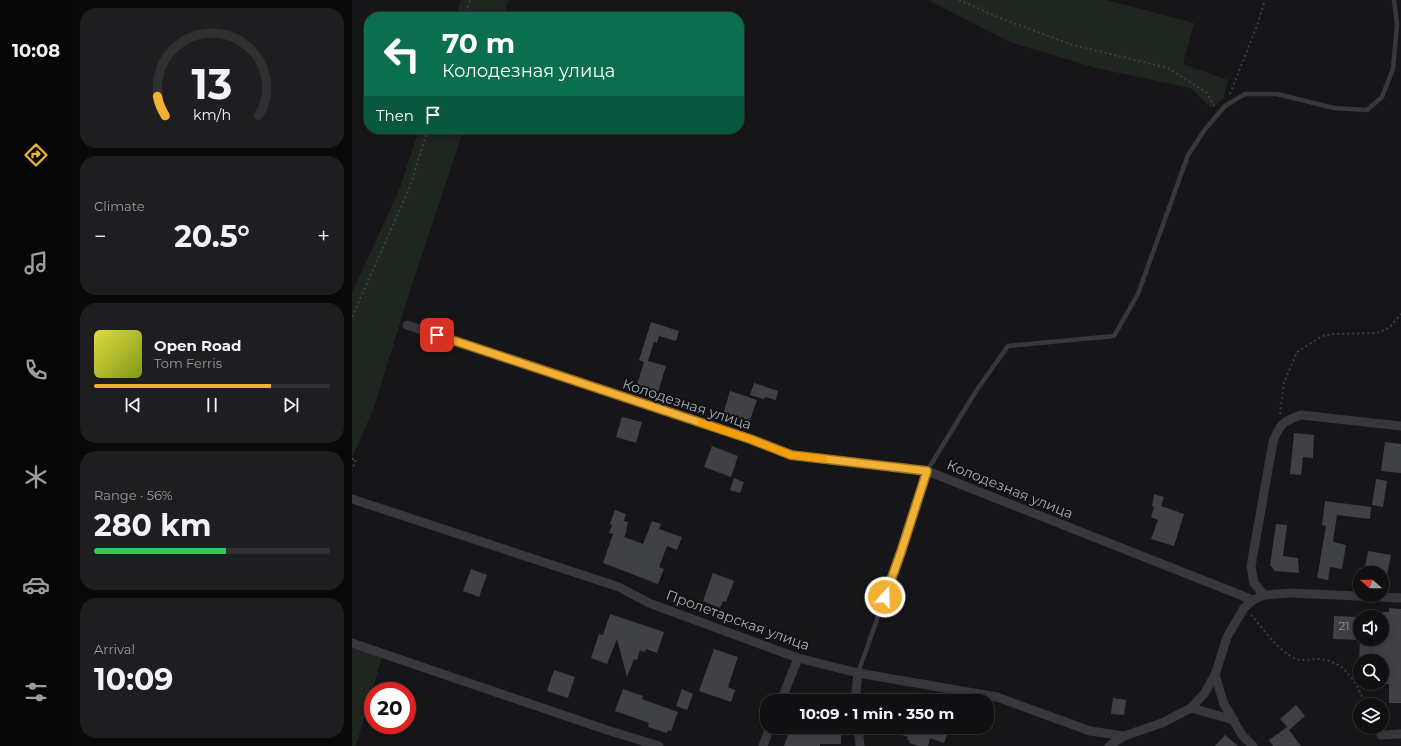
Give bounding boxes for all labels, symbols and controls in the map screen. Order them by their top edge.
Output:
text: 70 m [442,26,515,60]
icon: left [376,28,428,80]
text: 10:08 [12,40,60,62]
text: 13 [192,59,232,109]
text: Колодезная улица [442,60,615,82]
icon: arrive [422,104,444,126]
text: km/h [193,105,231,123]
text: Then [376,106,414,125]
icon: directions [22,141,50,169]
text: Climate [94,198,145,214]
text: 20.5° [174,218,250,255]
text: − [94,223,107,250]
text: + [317,223,330,250]
icon: music [22,249,50,277]
pin [420,318,454,352]
icon: arrive [426,324,448,346]
text: Open Road [154,336,242,355]
text: Tom Ferris [154,355,222,371]
icon: phone [22,356,50,384]
street label: Колодезная улица [620,375,754,433]
icon: previous [122,394,144,416]
icon: pause [201,394,223,416]
icon: next [280,394,302,416]
street label: Колодезная улица [944,455,1076,523]
icon: climate [22,463,50,491]
text: Range · 56% [94,487,172,503]
text: 280 km [94,507,211,544]
north arrow [1353,566,1389,602]
map controls [1353,566,1389,734]
icon: car [22,571,50,599]
position arrow [864,576,906,618]
street label: Пролетарская улица [664,586,812,654]
button: sound [1353,610,1389,646]
house number: 21 [1338,618,1350,633]
text: Arrival [94,641,135,657]
button: search [1353,654,1389,690]
text: 10:09 [94,661,173,698]
icon: filters [22,678,50,706]
speed limit sign: 20 [364,682,416,734]
button: layers [1353,698,1389,734]
text: 10:09 · 1 min · 350 m [800,704,954,723]

